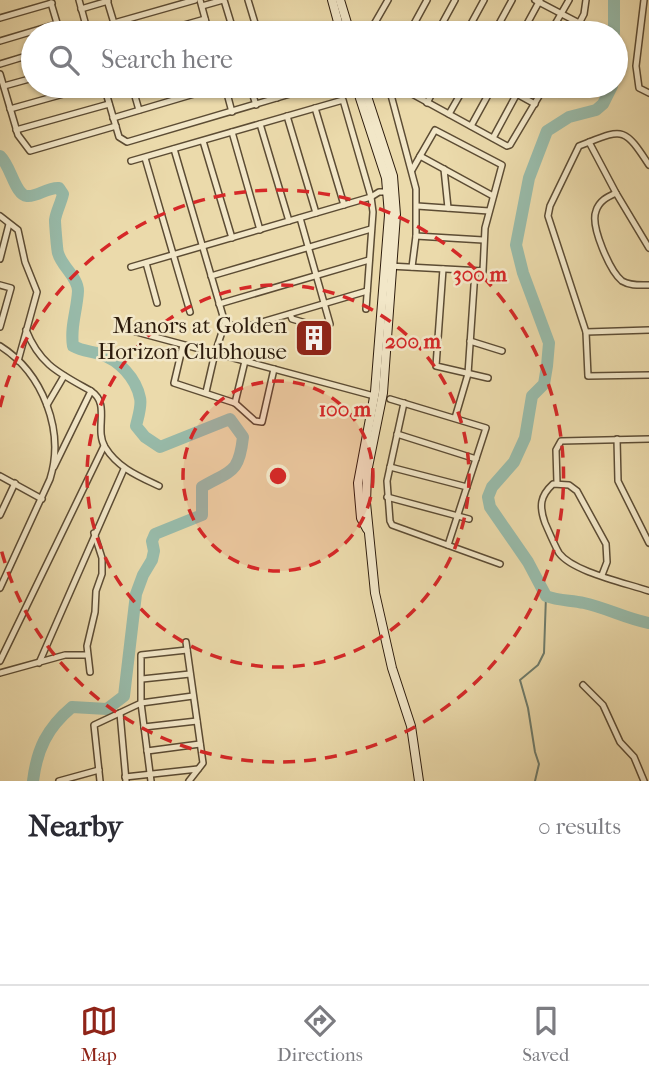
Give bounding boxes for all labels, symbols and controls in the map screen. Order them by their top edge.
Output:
search box [21,21,628,98]
icon: search [45,41,83,79]
text: Search here [101,44,233,75]
text: 300 m [453,262,507,286]
place label: Manors at Golden Horizon Clubhouse [97,312,288,365]
building icon: Manors at Golden Horizon Clubhouse [293,317,335,359]
text: 200 m [385,329,442,353]
text: 100 m [319,397,372,421]
centre of rings [266,464,290,488]
text: Nearby [28,809,123,844]
text: 0 results [538,813,621,840]
tab: Map [80,1002,118,1066]
tab: Directions [277,1002,363,1066]
tab: Saved [522,1002,569,1066]

